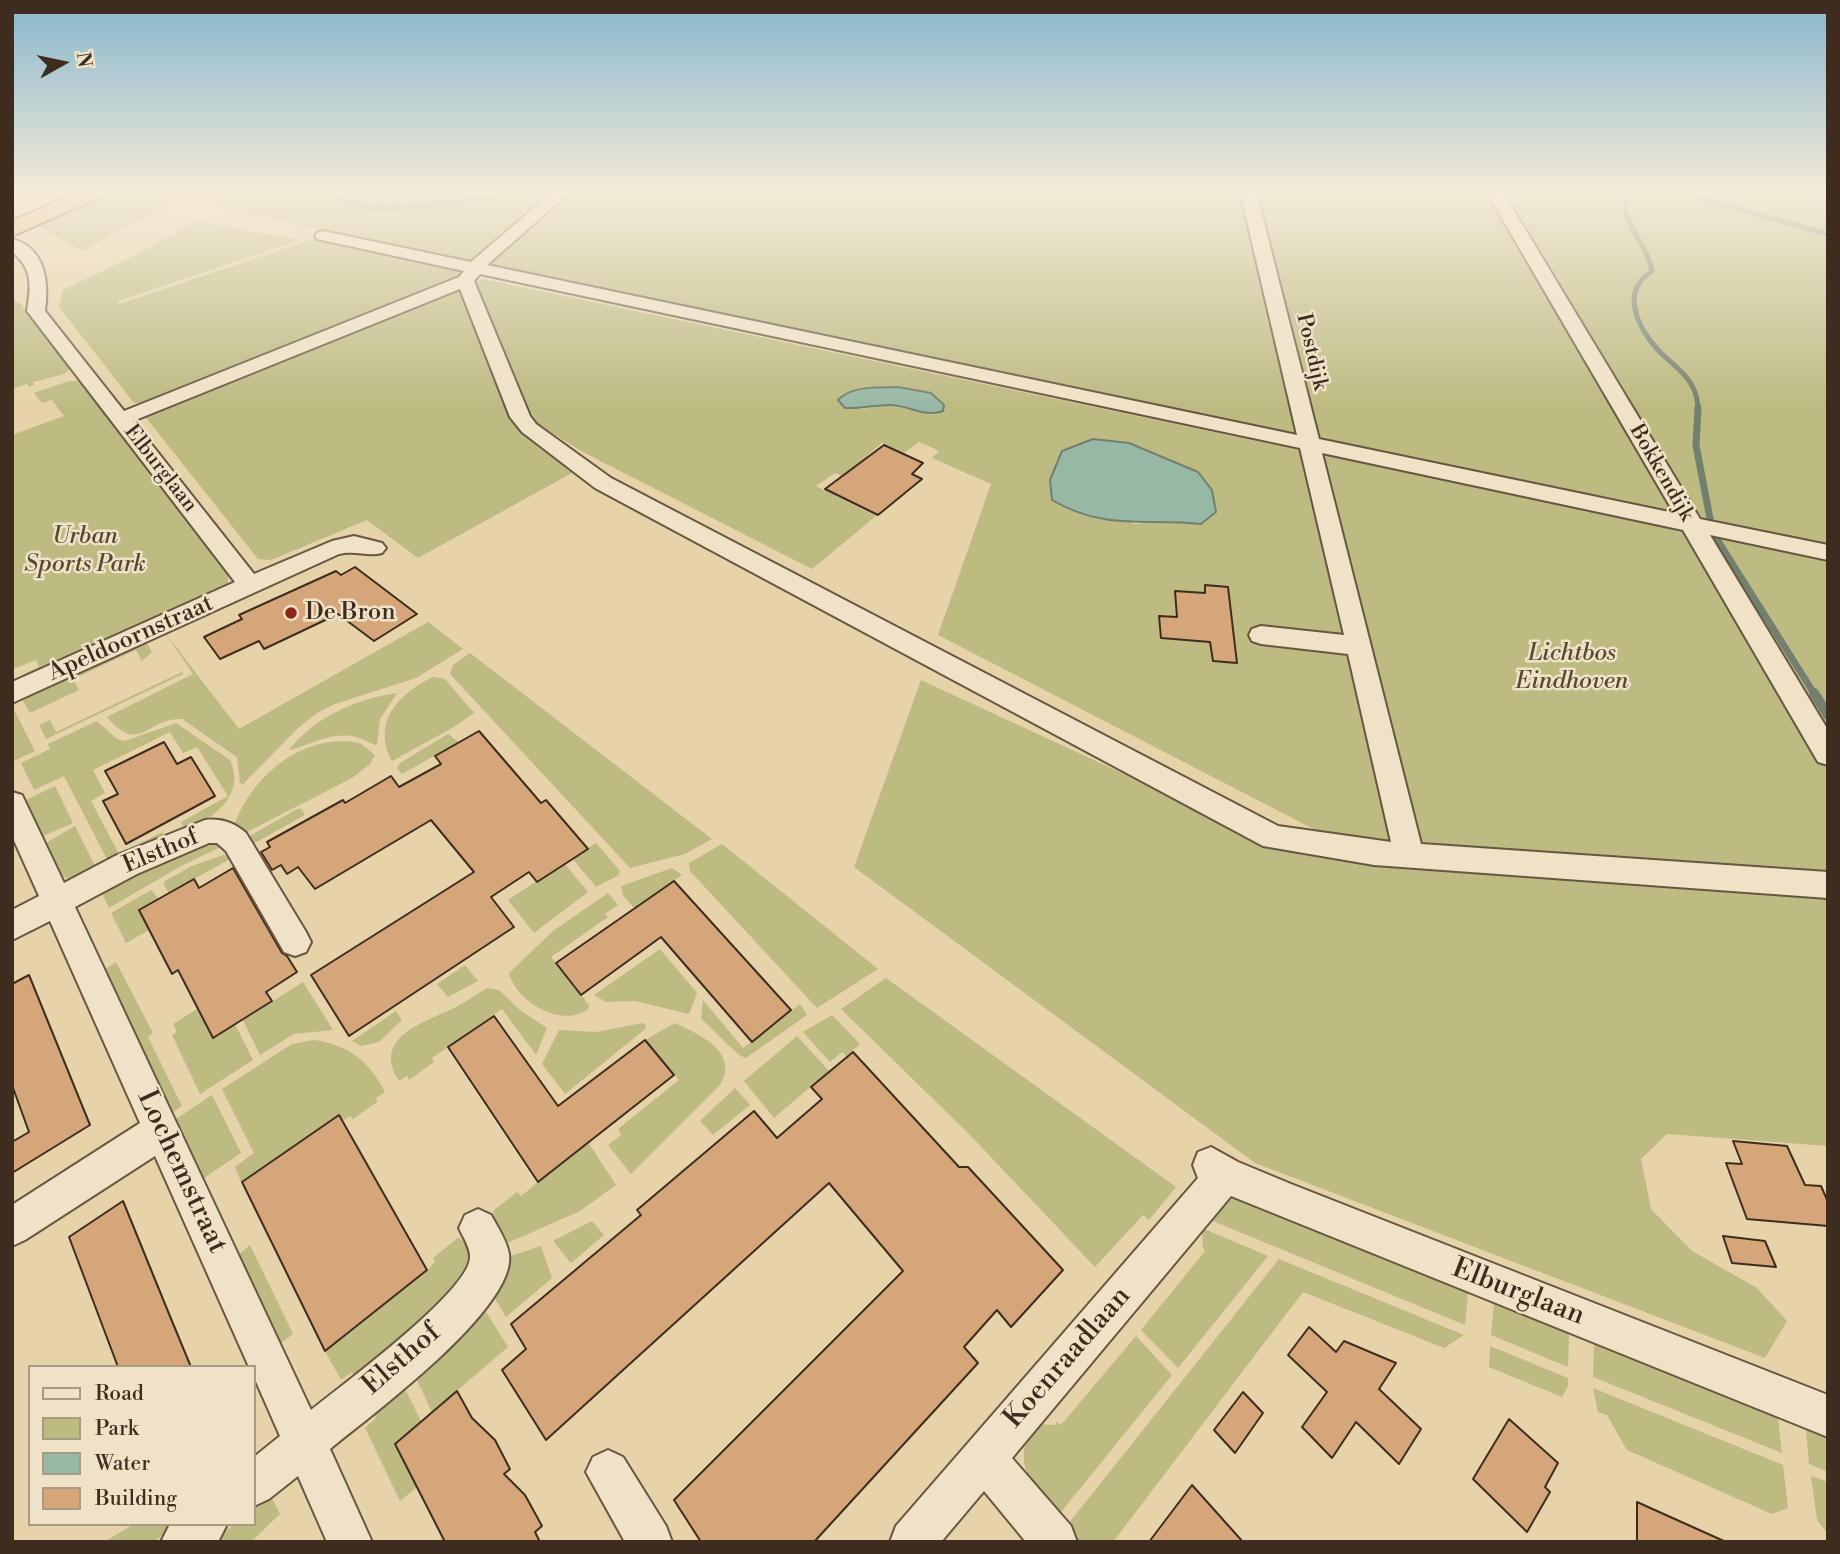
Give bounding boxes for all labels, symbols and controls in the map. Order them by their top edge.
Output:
north arrow [28,28,98,98]
text: N [71,50,97,69]
street label: Postdijk [1290,311,1332,393]
street label: Elburglaan [118,420,202,518]
street label: Bokkendijk [1623,420,1699,526]
park label: Urban Sports Park [24,523,146,579]
street label: Apeldoornstraat [44,590,218,688]
place label: De Bron [305,599,395,627]
marker: De Bron [283,605,299,621]
park label: Lichtbos Eindhoven [1516,640,1628,696]
street label: Elsthof [119,823,203,881]
street label: Lochemstraat [129,1085,233,1259]
street label: Elburglaan [1447,1252,1589,1334]
street label: Koenraadlaan [997,1280,1139,1436]
street label: Elsthof [356,1317,448,1403]
legend [28,1365,256,1526]
text: Road [95,1381,144,1407]
text: Park [95,1416,139,1442]
text: Water [95,1451,150,1477]
text: Building [95,1486,177,1512]

